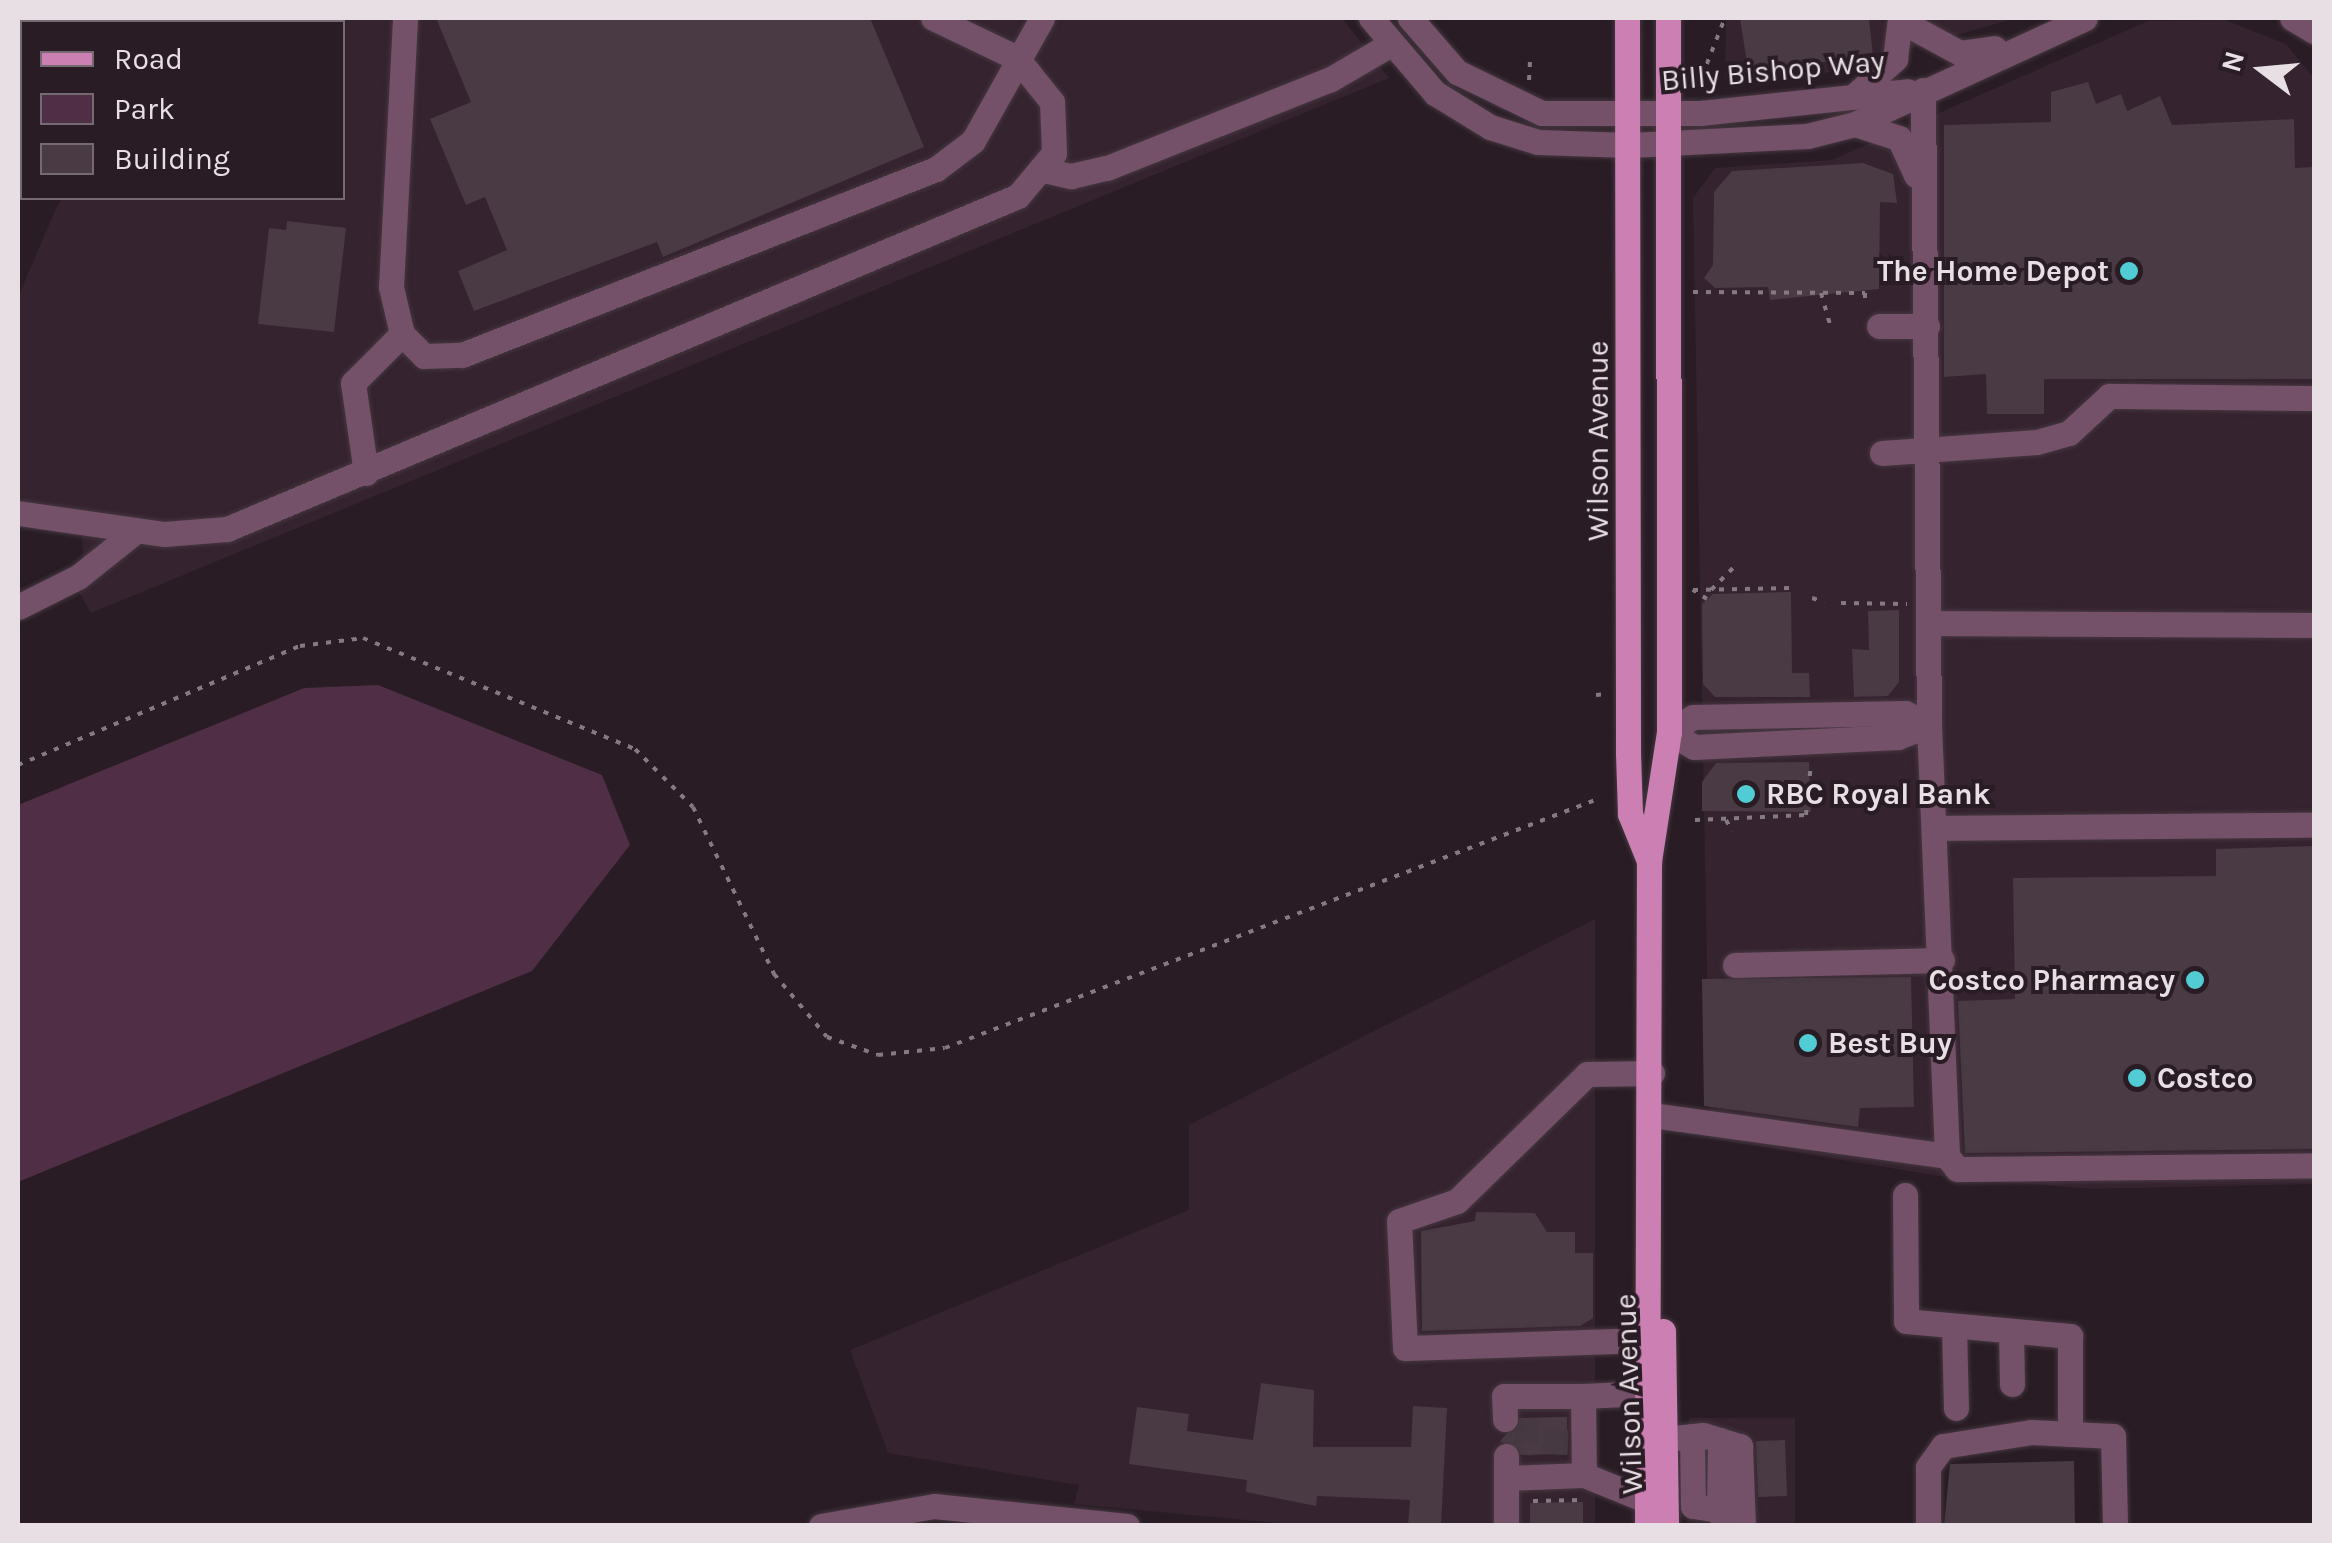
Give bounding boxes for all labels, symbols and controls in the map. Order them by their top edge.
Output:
legend [20,20,345,200]
north arrow [2212,20,2312,120]
text: Road [114,41,183,77]
street label: Billy Bishop Way [1660,43,1886,99]
text: N [2214,47,2251,76]
text: Park [114,91,175,127]
text: Building [114,141,230,177]
place label: The Home Depot [1877,253,2109,289]
marker: The Home Depot [2118,260,2140,282]
street label: Wilson Avenue [1580,341,1616,541]
place label: RBC Royal Bank [1766,776,1990,812]
marker: RBC Royal Bank [1735,783,1757,805]
place label: Costco Pharmacy [1928,962,2175,998]
marker: Costco Pharmacy [2184,969,2206,991]
place label: Best Buy [1828,1025,1952,1061]
marker: Best Buy [1797,1032,1819,1054]
place label: Costco [2157,1060,2254,1096]
marker: Costco [2126,1067,2148,1089]
street label: Wilson Avenue [1608,1293,1650,1495]

